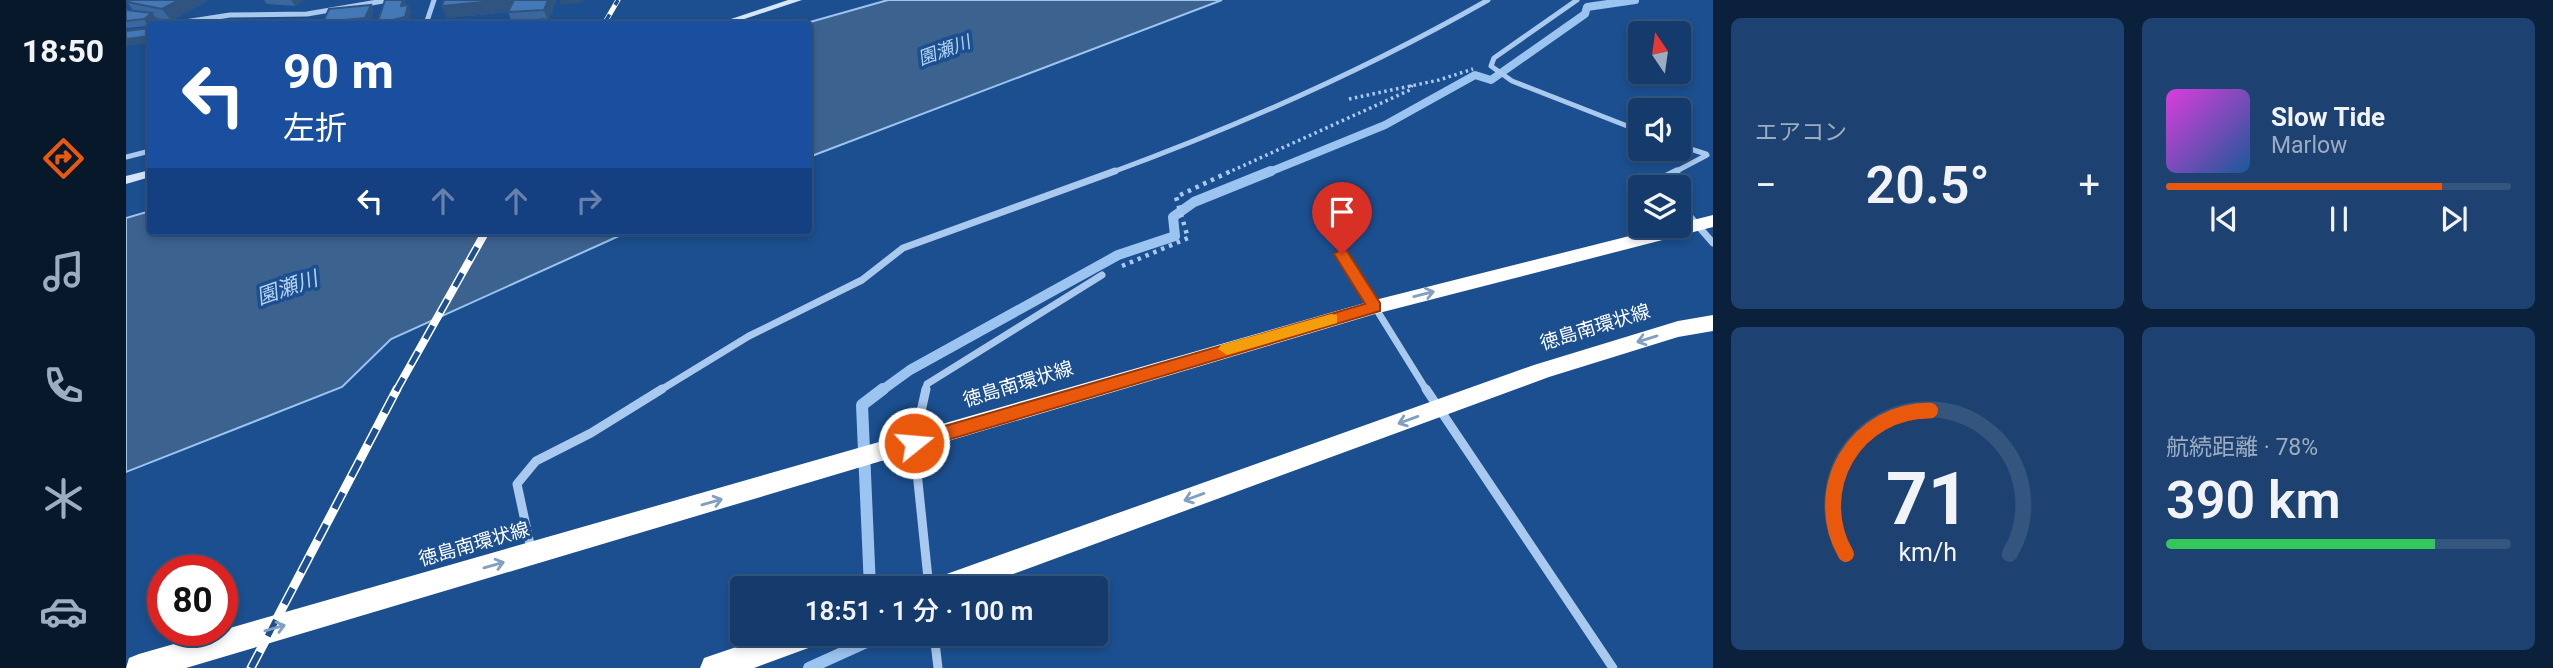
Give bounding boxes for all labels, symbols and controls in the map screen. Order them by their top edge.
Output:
north arrow [1628,21,1690,84]
map controls [1628,21,1691,238]
water label: 園瀬川 [915,30,975,69]
text: 18:50 [22,32,104,70]
text: 90 m [283,43,394,100]
icon: left [168,49,259,140]
button: sound [1628,98,1691,161]
text: Slow Tide [2271,102,2385,132]
text: 左折 [283,109,347,147]
text: エアコン [1755,119,1847,146]
text: Marlow [2271,132,2347,159]
icon: directions [39,134,88,183]
text: 20.5° [1866,155,1990,216]
text: − [1755,163,1777,207]
text: + [2078,163,2100,207]
button: layers [1628,175,1691,238]
icon: left [351,182,389,220]
icon: ahead [424,182,462,220]
icon: ahead [497,182,535,220]
icon: right [570,182,608,220]
pin [1312,182,1372,254]
icon: arrive [1323,193,1361,231]
icon: previous [2205,200,2243,238]
icon: pause [2320,200,2358,238]
icon: next [2435,200,2473,238]
icon: music [39,247,88,296]
water label: 園瀬川 [253,266,323,310]
one-way arrow [1412,287,1435,300]
street label: 徳島南環状線 [1537,299,1653,355]
one-way arrow [1636,333,1658,346]
street label: 徳島南環状線 [960,356,1076,412]
icon: phone [39,361,88,410]
position arrow [877,406,951,480]
one-way arrow [1398,414,1420,427]
text: 航続距離 · 78% [2166,434,2318,461]
text: 71 [1886,457,1969,543]
text: 390 km [2166,470,2341,531]
icon: climate [39,474,88,523]
one-way arrow [1184,492,1206,504]
one-way arrow [701,494,723,507]
street label: 徳島南環状線 [416,517,532,571]
text: km/h [1898,538,1957,567]
speed limit sign: 80 [147,555,238,646]
one-way arrow [482,558,504,571]
icon: car [39,587,88,636]
text: 18:51 · 1 分 · 100 m [805,596,1033,626]
one-way arrow [264,621,286,634]

